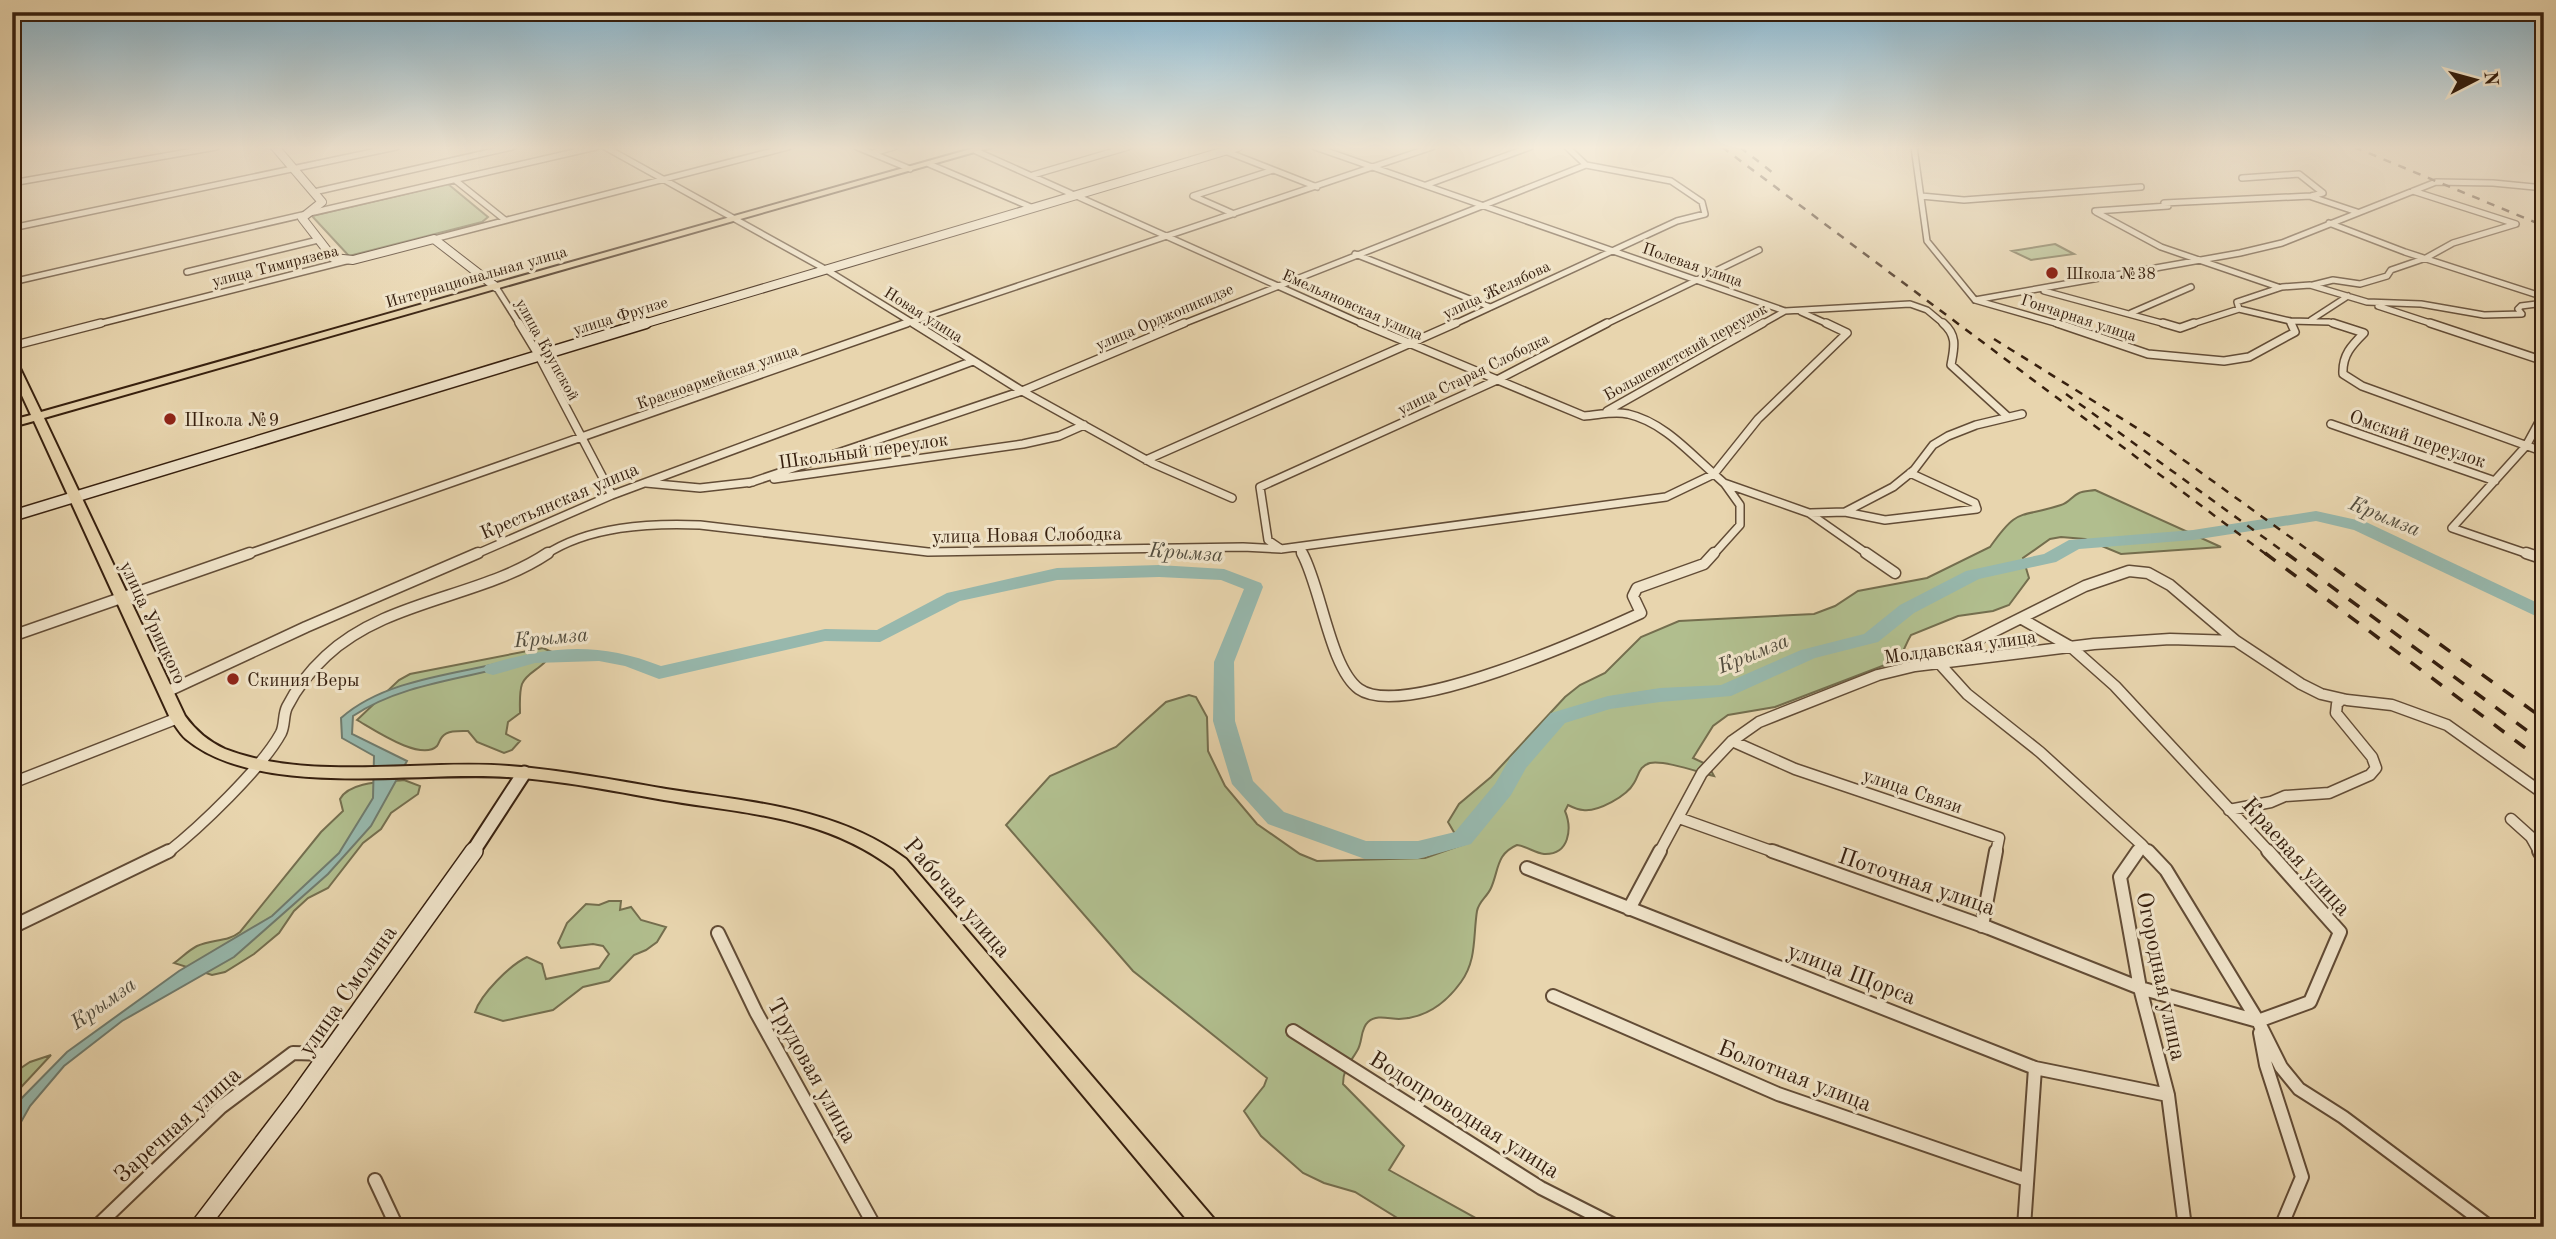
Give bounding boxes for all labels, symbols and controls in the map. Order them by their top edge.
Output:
north arrow [2440,46,2510,116]
text: N [2479,70,2500,87]
street label: Полевая улица [1640,241,1745,291]
street label: улица Тимирязева [211,243,340,290]
street label: Интернациональная улица [384,244,569,312]
street label: улица Желябова [1441,259,1553,323]
marker: Школа №38 [2044,265,2060,281]
place label: Школа №38 [2066,267,2156,283]
street label: Емельяновская улица [1279,268,1425,344]
street label: улица Орджоникидзе [1094,282,1236,354]
street label: Новая улица [881,285,965,346]
street label: Гончарная улица [2019,293,2138,345]
street label: улица Фрунзе [571,295,670,339]
street label: улица Крупской [512,296,581,404]
street label: Большевистский переулок [1601,301,1770,404]
street label: улица Старая Слободка [1396,331,1552,418]
street label: Красноармейская улица [635,343,800,413]
street label: Омский переулок [2346,408,2488,473]
marker: Школа №9 [162,411,178,427]
place label: Школа №9 [184,412,280,431]
street label: Школьный переулок [777,431,950,474]
street label: Крестьянская улица [478,460,642,544]
water label: Крымза [2345,493,2423,541]
street label: улица Новая Слободка [932,525,1123,548]
water label: Крымза [1147,540,1224,567]
street label: улица Урицкого [115,559,188,687]
water label: Крымза [512,625,589,652]
street label: Молдавская улица [1883,628,2038,669]
water label: Крымза [1714,631,1792,678]
marker: Скиния Веры [225,671,241,687]
place label: Скиния Веры [247,672,360,691]
street label: улица Связи [1860,766,1965,818]
street label: Краевая улица [2237,793,2355,921]
street label: Рабочая улица [899,834,1015,962]
street label: Поточная улица [1835,845,1998,920]
street label: Огородная улица [2131,890,2190,1063]
street label: улица Смолина [295,921,402,1060]
street label: улица Щорса [1784,939,1919,1009]
water label: Крымза [67,974,140,1035]
street label: Трудовая улица [763,995,861,1147]
street label: Болотная улица [1714,1037,1875,1116]
street label: Водопроводная улица [1365,1047,1563,1183]
street label: Заречная улица [111,1063,245,1187]

